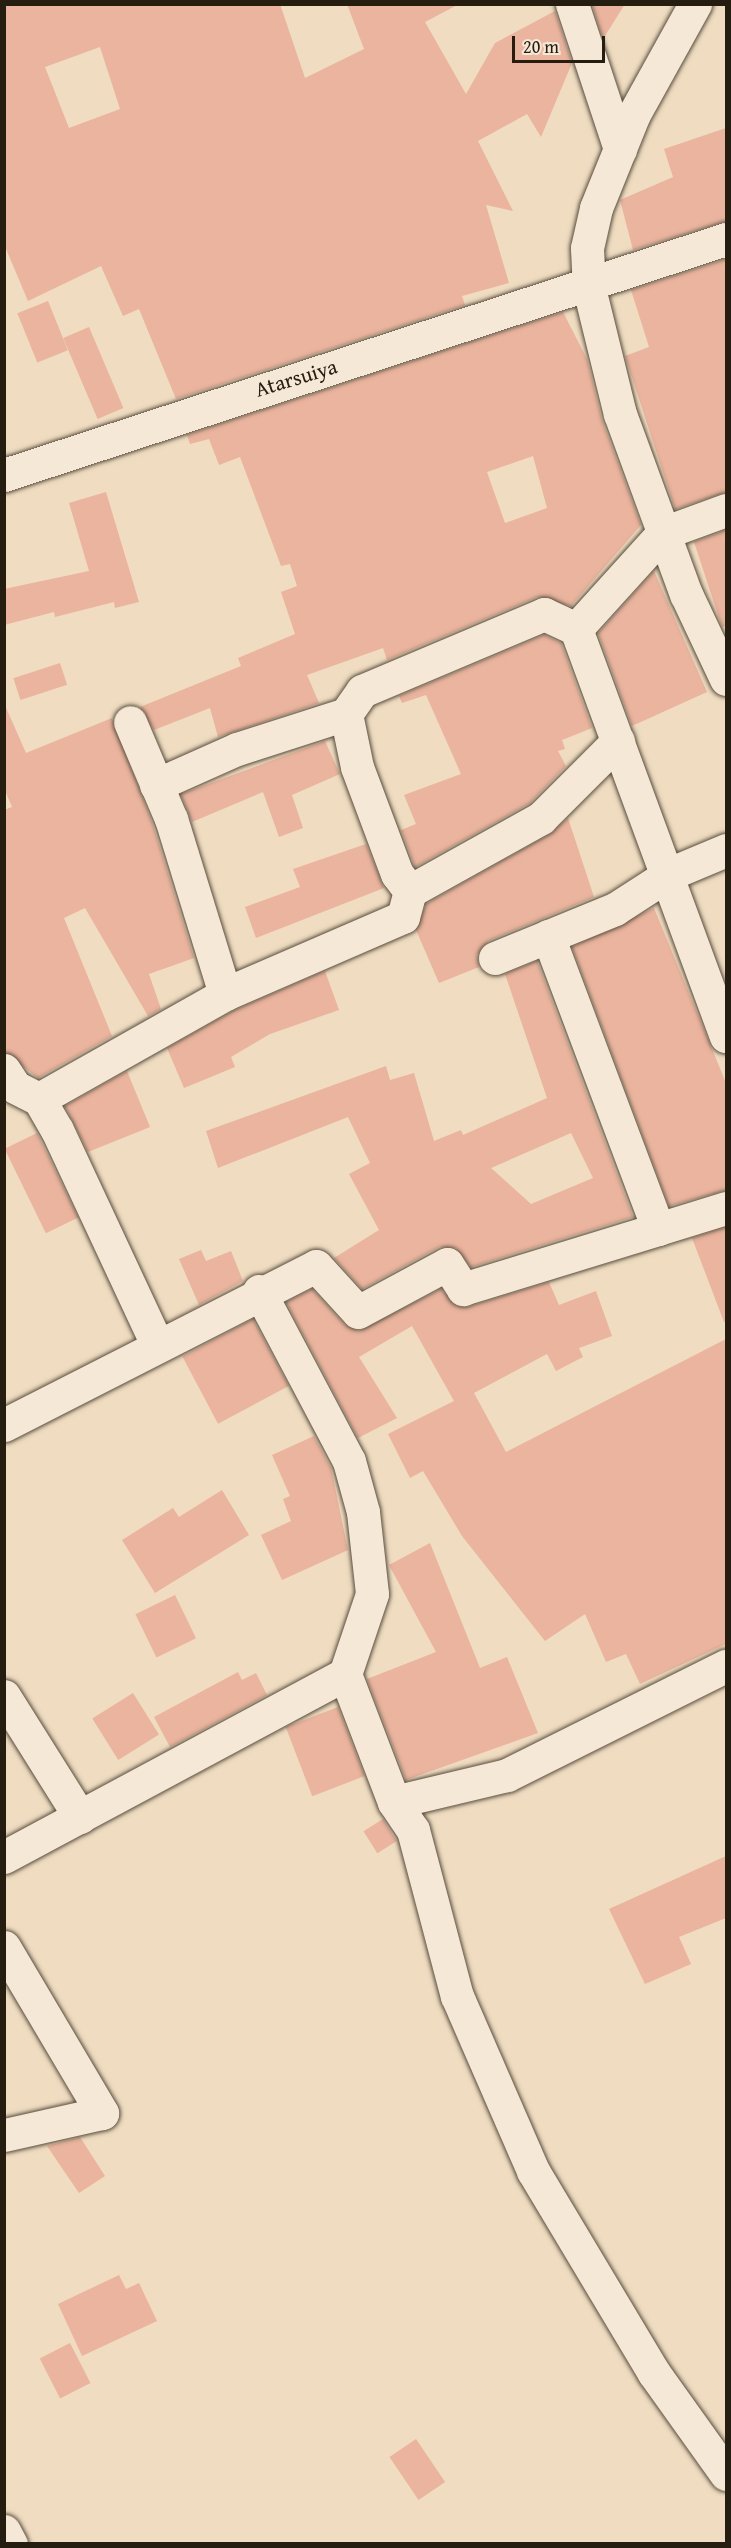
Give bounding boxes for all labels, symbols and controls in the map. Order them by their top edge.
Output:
scale bar [515,24,608,62]
text: 20 m [523,33,559,60]
street label: Atarsuiya [252,354,340,402]

